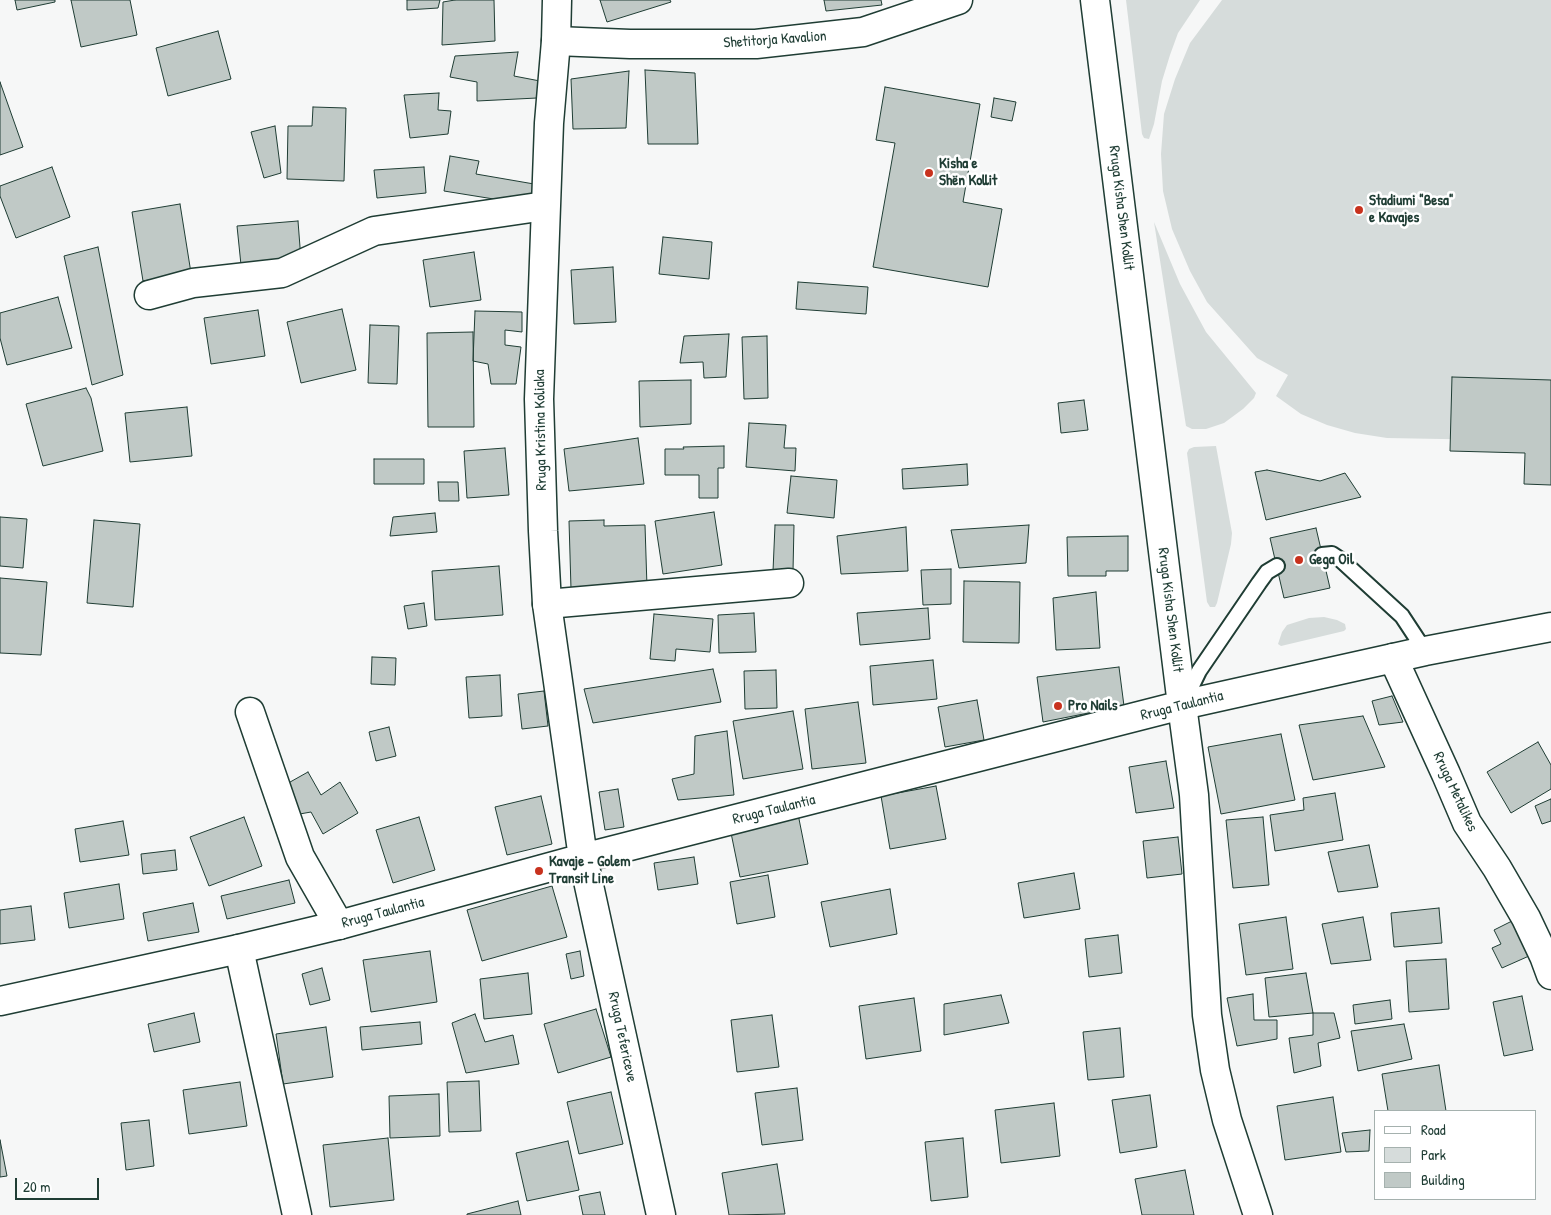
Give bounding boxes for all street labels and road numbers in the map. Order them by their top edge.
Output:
street label: Shetitorja Kavalion [723,27,827,53]
street label: Rruga Kisha Shen Kollit [1104,145,1138,271]
street label: Rruga Kristina Koliaka [531,369,551,491]
street label: Rruga Kisha Shen Kollit [1153,547,1187,673]
street label: Rruga Taulantia [1139,687,1225,725]
street label: Rruga Metalikes [1429,749,1481,835]
street label: Rruga Taulantia [731,791,817,829]
street label: Rruga Taulantia [340,893,426,933]
street label: Rruga Tefericeve [604,990,640,1084]

